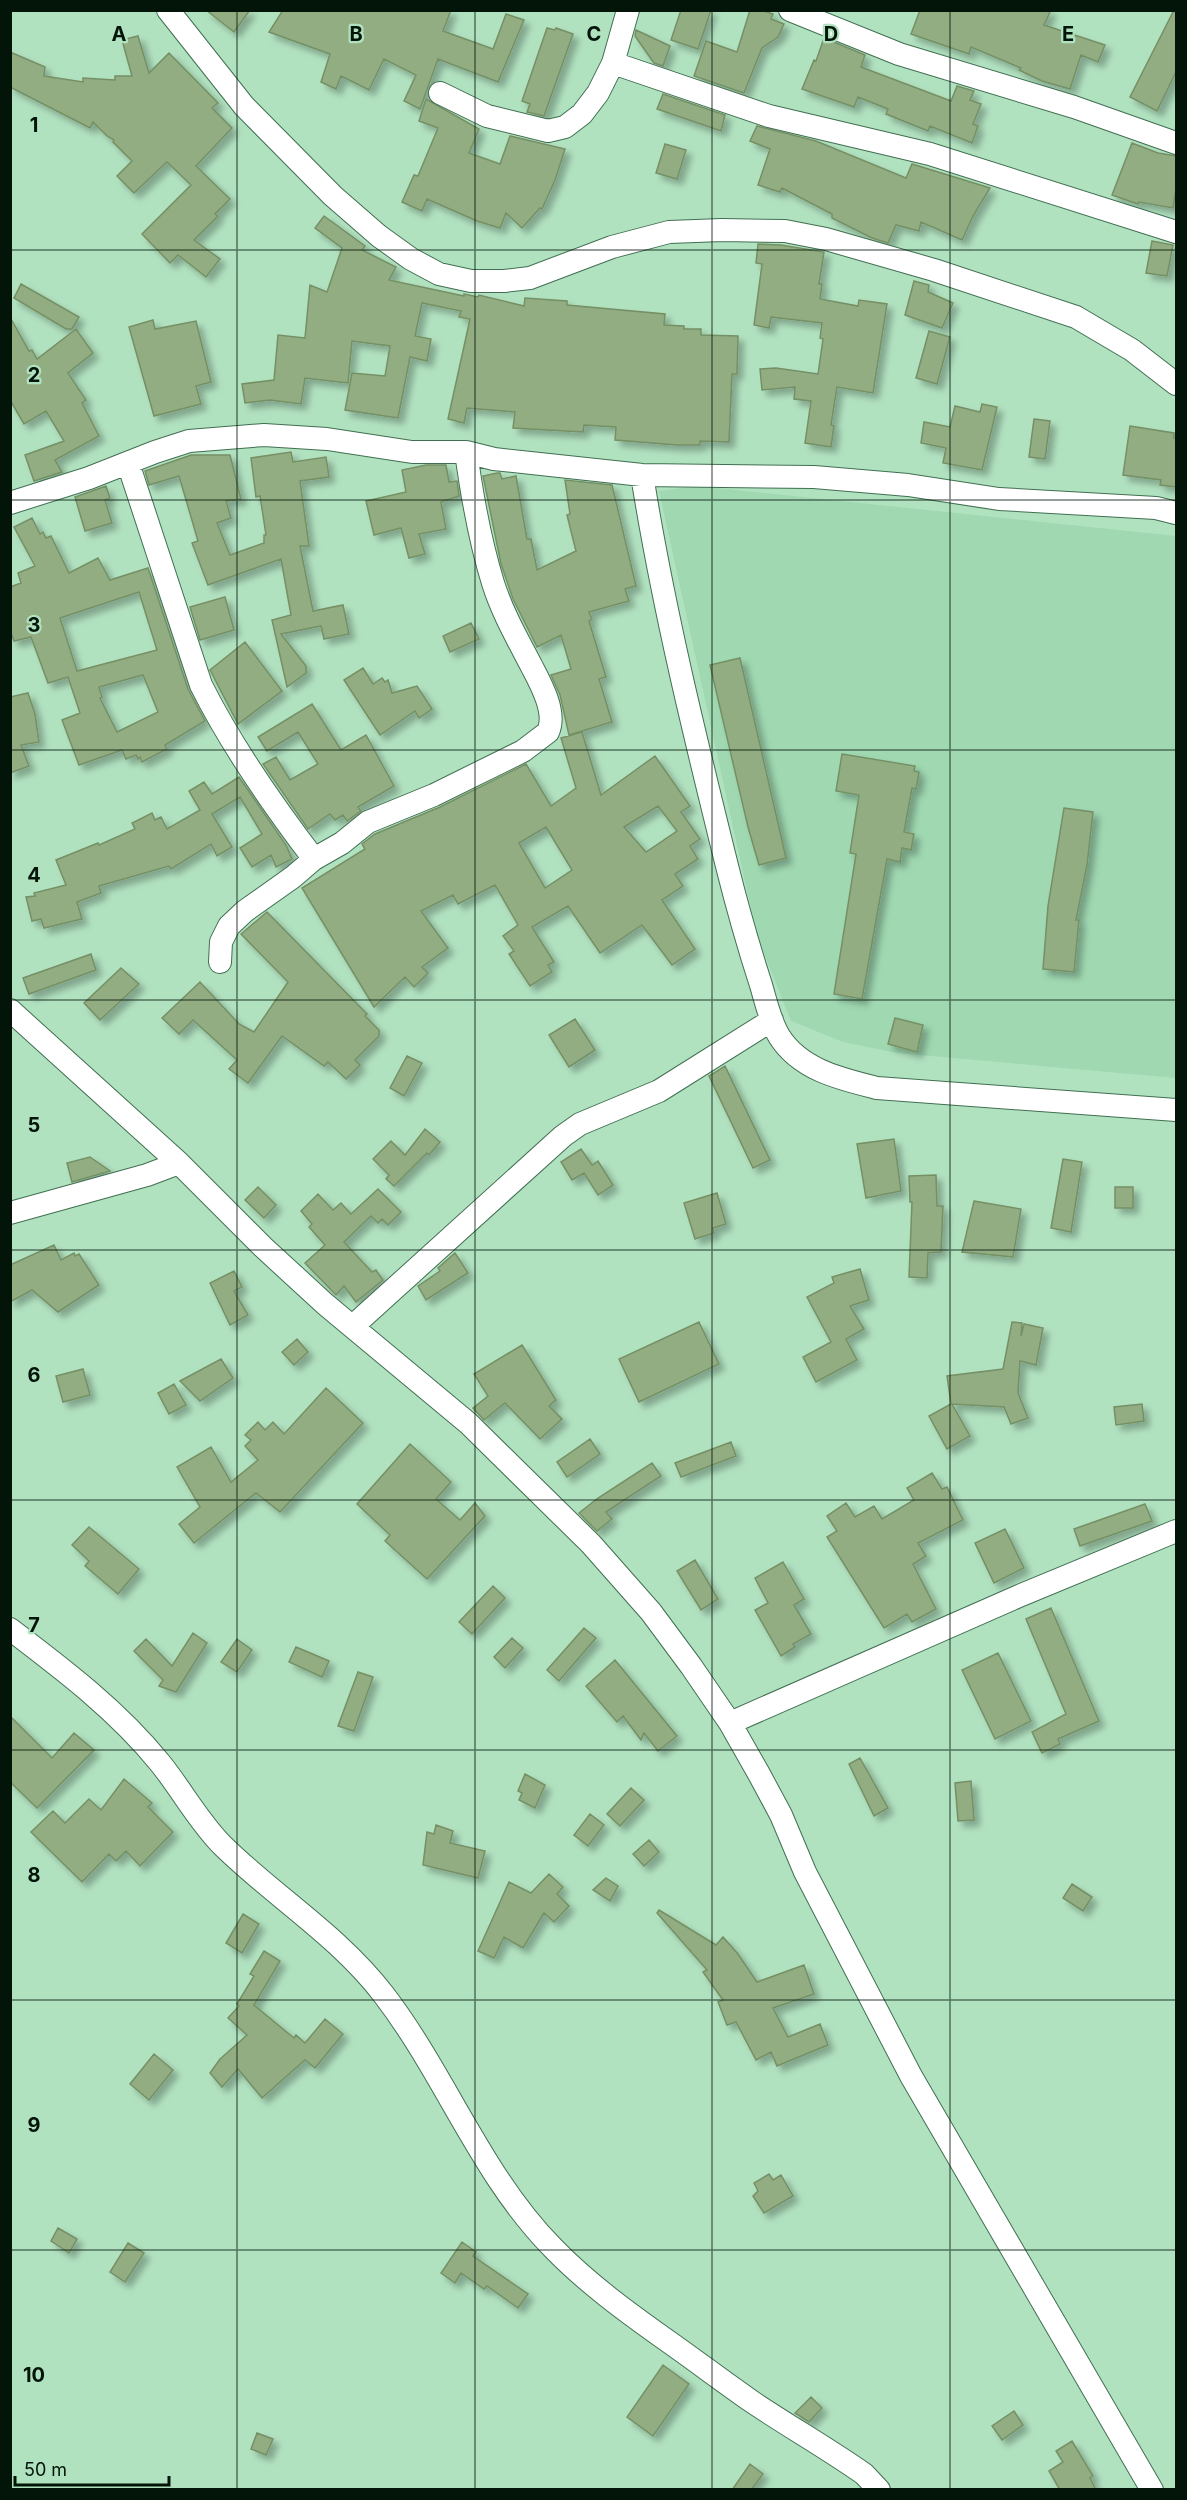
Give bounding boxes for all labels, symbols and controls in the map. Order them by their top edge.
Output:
text: A [112,22,127,46]
text: B [349,22,363,46]
text: C [587,22,601,46]
text: D [824,22,838,46]
text: E [1062,22,1074,46]
text: 1 [30,113,38,137]
text: 2 [28,363,40,387]
text: 3 [28,613,40,637]
text: 4 [27,863,41,887]
text: 5 [28,1113,40,1137]
text: 6 [28,1363,41,1387]
text: 7 [28,1613,40,1637]
text: 8 [27,1863,41,1887]
text: 9 [28,2113,41,2137]
text: 10 [23,2363,45,2387]
scale bar [15,2449,170,2487]
text: 50 m [24,2459,67,2480]

